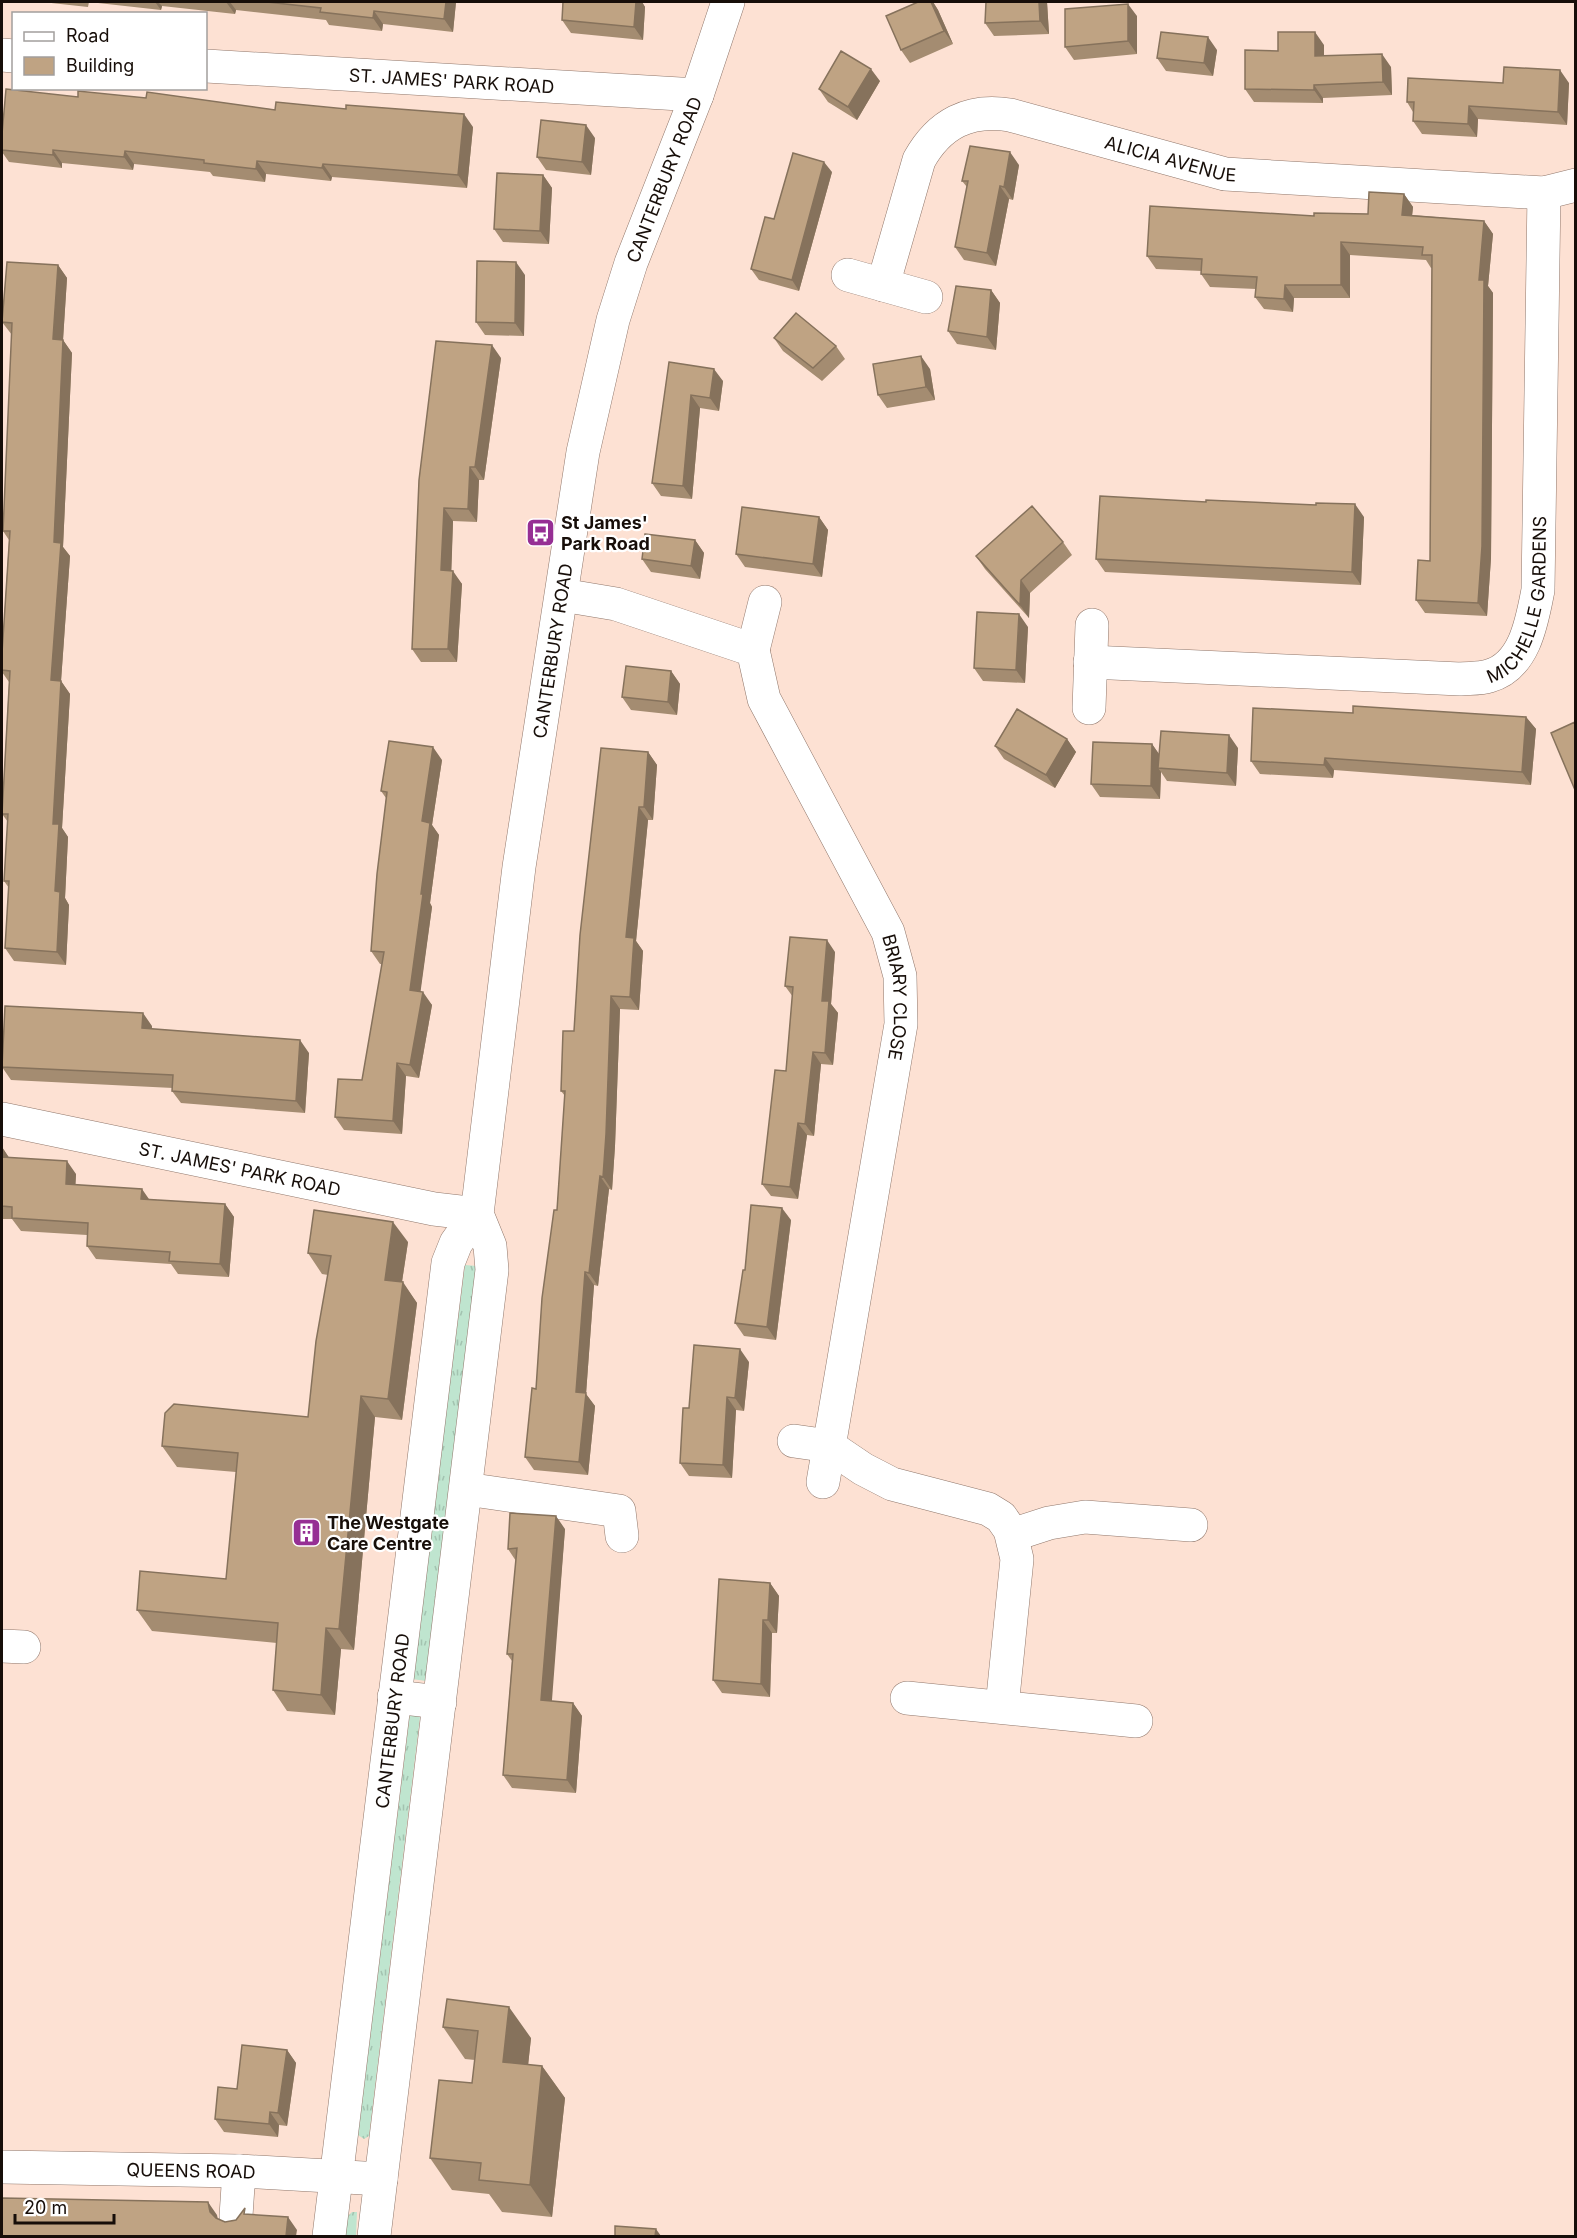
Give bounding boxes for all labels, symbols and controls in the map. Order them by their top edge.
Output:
legend [12,12,207,90]
text: Road [66,25,109,46]
text: Building [66,55,134,76]
street label: ST. JAMES' PARK ROAD [348,64,555,97]
street label: CANTERBURY ROAD [622,94,706,266]
street label: ALICIA AVENUE [1103,131,1237,185]
place label: St James' Park Road [561,512,650,554]
bus stop icon: St James' Park Road [524,516,556,548]
street label: MICHELLE GARDENS [1483,516,1550,687]
street label: CANTERBURY ROAD [528,562,576,740]
street label: BRIARY CLOSE [879,932,912,1062]
street label: ST. JAMES' PARK ROAD [137,1137,343,1200]
place label: The Westgate Care Centre [327,1512,449,1554]
building icon: The Westgate Care Centre [290,1516,322,1548]
street label: CANTERBURY ROAD [371,1632,413,1810]
street label: QUEENS ROAD [126,2159,256,2182]
scale bar [15,2187,114,2225]
text: 20 m [24,2197,67,2218]

